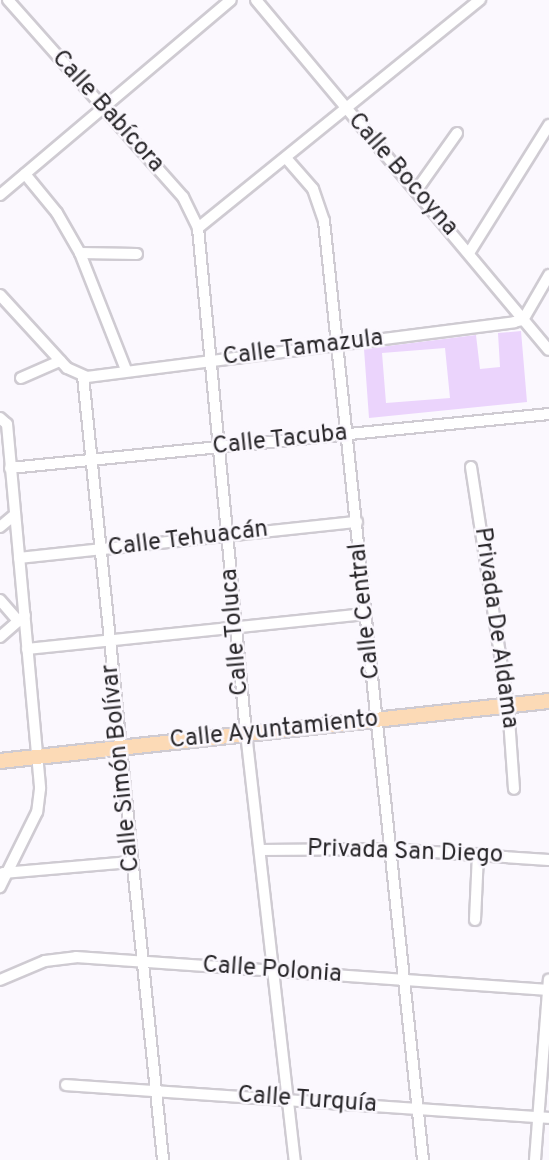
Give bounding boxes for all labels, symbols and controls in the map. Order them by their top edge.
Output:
street label: Calle Babícora [45,45,169,179]
street label: Calle Bocoyna [341,108,463,242]
street label: Calle Tamazula [221,325,385,373]
street label: Calle Tacuba [211,420,349,462]
street label: Calle Tehuacán [106,516,270,564]
street label: Privada De Aldama [467,525,523,731]
street label: Calle Central [345,541,387,681]
street label: Calle Toluca [216,567,256,697]
street label: Calle Simón Bolívar [97,663,147,873]
street label: Calle Ayuntamiento [168,706,380,756]
street label: Privada San Diego [307,835,503,871]
street label: Calle Polonia [201,952,343,990]
street label: Calle Turquía [236,1082,378,1120]

